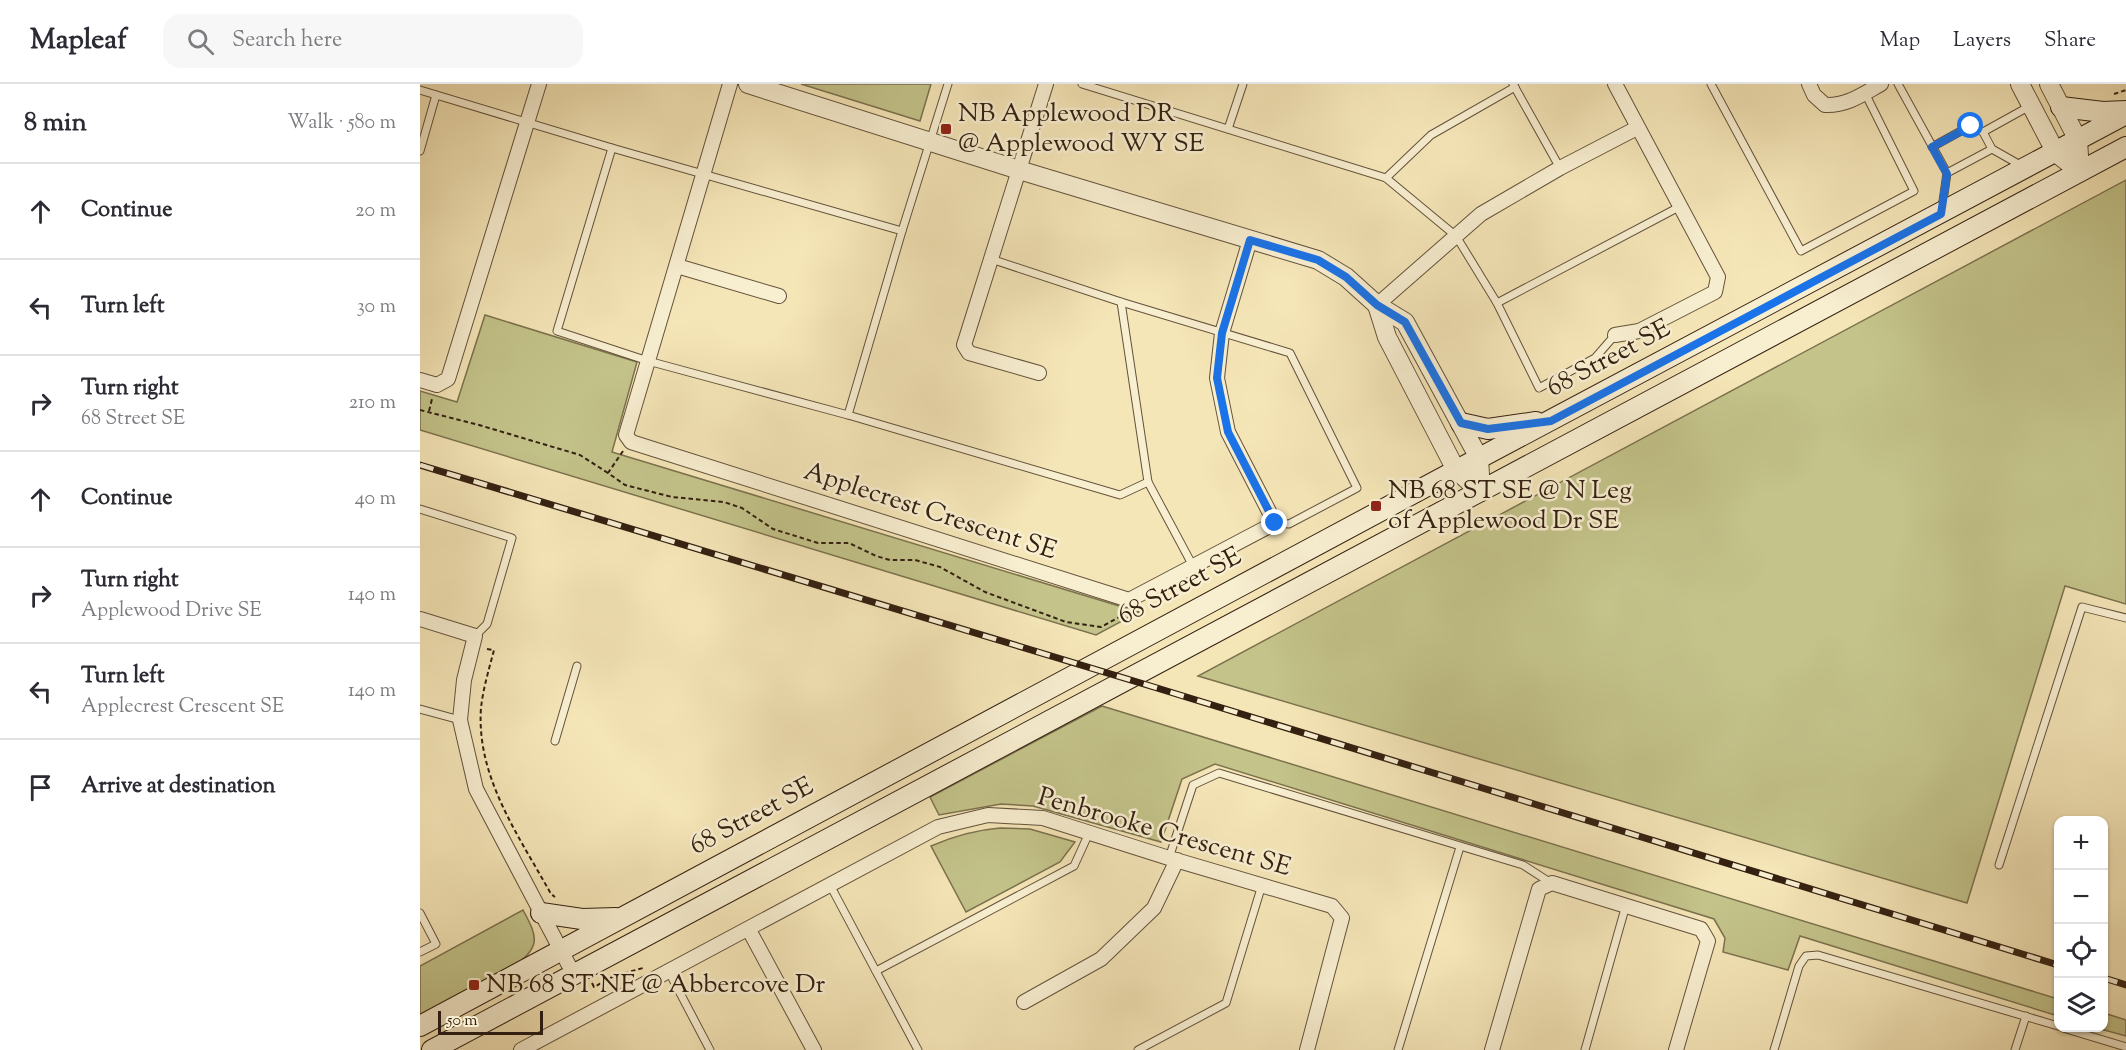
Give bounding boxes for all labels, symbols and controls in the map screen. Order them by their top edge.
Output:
search box [163,14,583,68]
text: Mapleaf [30,21,127,61]
icon: search [184,25,217,58]
text: Search here [232,25,342,57]
text: Map [1880,26,1920,56]
text: Layers [1953,26,2011,56]
text: Share [2044,26,2096,56]
place label: NB Applewood DR @ Applewood WY SE [958,96,1205,163]
text: 8 min [24,105,87,142]
text: Walk · 580 m [287,109,396,138]
route start [1957,112,1983,138]
marker: NB Applewood DR @ Applewood WY SE [939,122,953,136]
icon: ahead [24,195,57,228]
text: Continue [81,195,172,227]
text: 20 m [355,197,396,226]
icon: left [24,291,57,324]
text: Turn left [81,291,164,323]
text: 30 m [357,293,396,322]
street label: 68 Street SE [1541,311,1678,407]
text: Turn right [81,373,178,405]
icon: right [24,387,57,420]
text: 210 m [349,389,396,418]
text: 68 Street SE [81,405,185,434]
street label: Applecrest Crescent SE [799,454,1062,570]
place label: NB 68 ST SE @ N Leg of Applewood Dr SE [1388,473,1632,540]
icon: ahead [24,483,57,516]
text: Continue [81,483,172,515]
text: 40 m [355,485,396,514]
marker: NB 68 ST SE @ N Leg of Applewood Dr SE [1369,499,1383,513]
route end [1261,509,1287,535]
street label: 68 Street SE [1112,539,1249,635]
text: Turn right [81,565,178,597]
icon: right [24,579,57,612]
text: 140 m [348,581,396,610]
text: Applewood Drive SE [81,597,262,626]
text: Turn left [81,661,164,693]
icon: left [24,675,57,708]
text: 140 m [348,677,396,706]
text: Applecrest Crescent SE [81,693,284,722]
street label: 68 Street SE [684,769,821,865]
icon: arrive [24,771,57,804]
text: Arrive at destination [81,771,276,803]
street label: Penbrooke Crescent SE [1033,779,1295,887]
map controls [2054,816,2108,1032]
button: + [2054,816,2108,870]
button: − [2054,870,2108,924]
button: locate [2054,924,2108,978]
place label: NB 68 ST NE @ Abbercove Dr [486,967,826,1004]
marker: NB 68 ST NE @ Abbercove Dr [467,978,481,992]
button: layers [2054,978,2108,1032]
scale bar [438,1008,543,1036]
text: 50 m [447,1010,478,1033]

